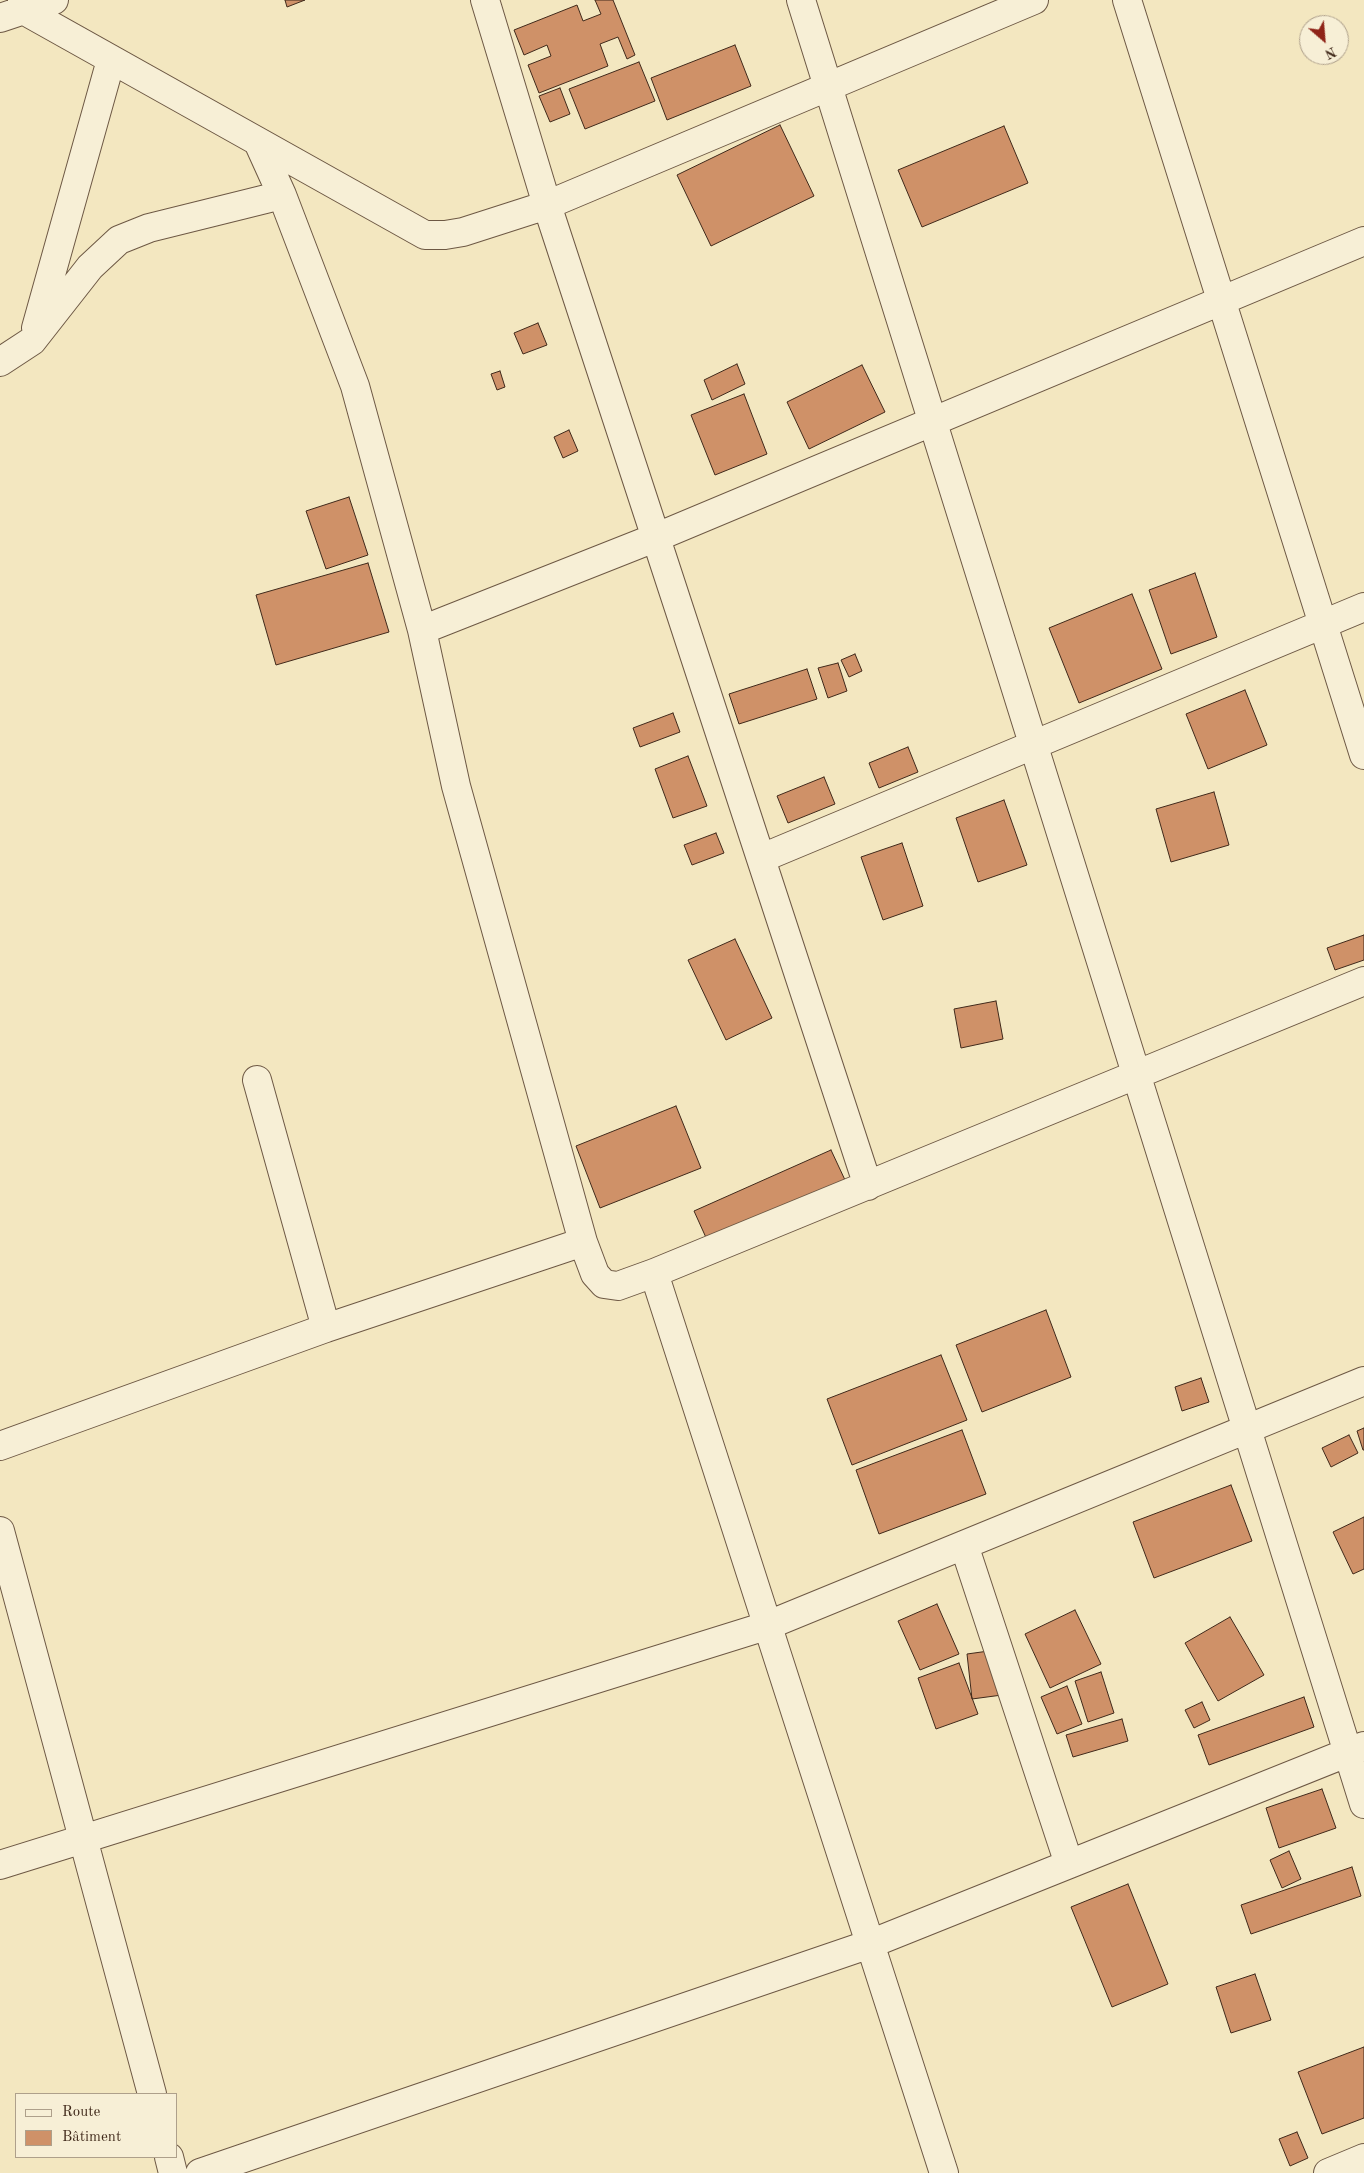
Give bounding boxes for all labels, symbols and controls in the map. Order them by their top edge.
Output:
north arrow [1299,15,1349,65]
text: N [1322,44,1338,61]
legend [15,2093,178,2158]
text: Route [62,2105,100,2120]
text: Bâtiment [62,2130,121,2145]

